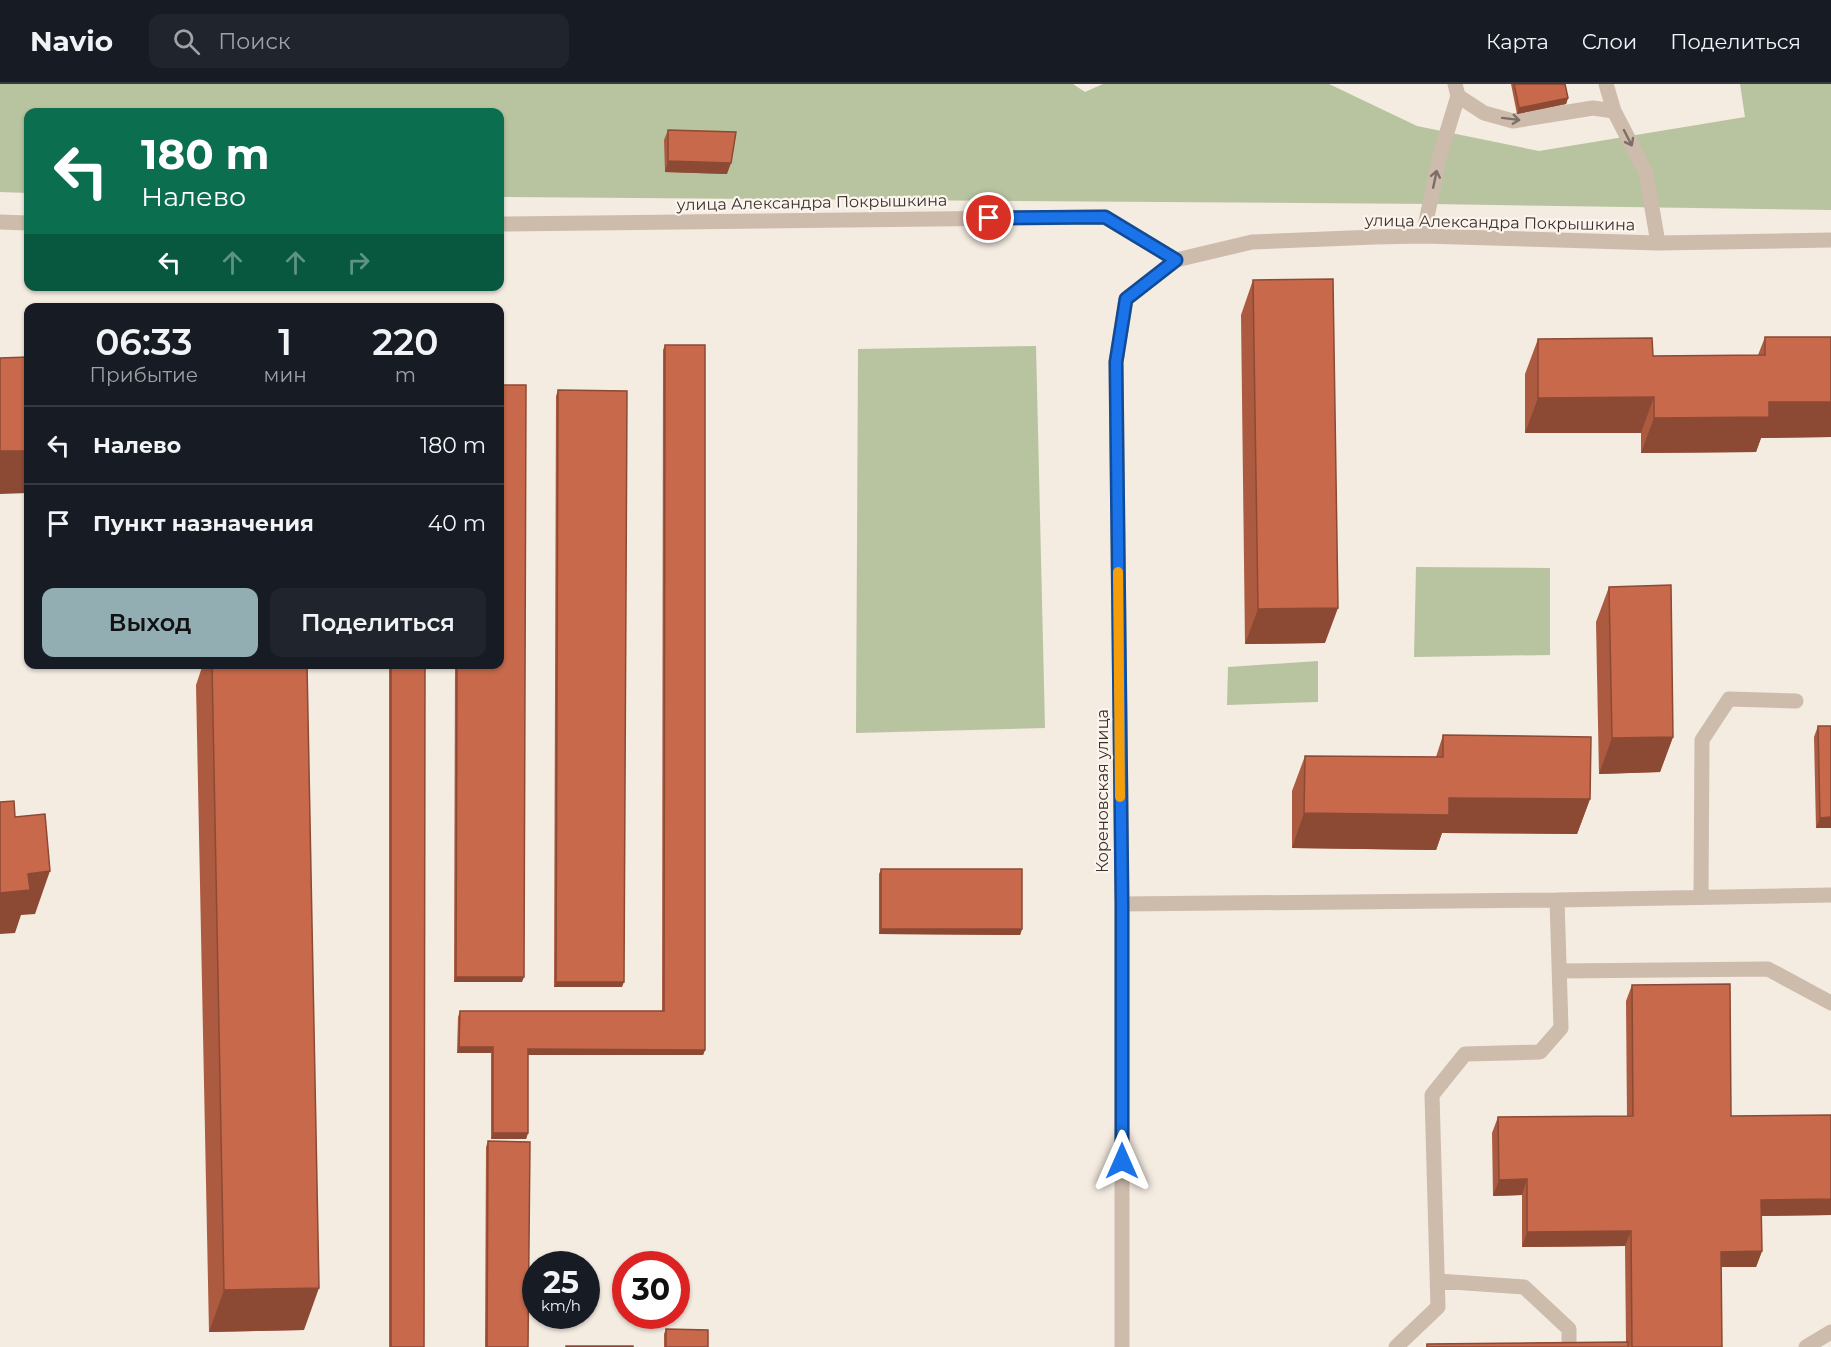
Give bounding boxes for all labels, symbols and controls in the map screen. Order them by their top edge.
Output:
search box [149,14,569,68]
text: Navio [30,24,113,58]
icon: search [170,25,203,58]
text: Поиск [218,28,291,55]
text: Карта [1486,29,1549,54]
text: Слои [1582,29,1637,54]
text: Поделиться [1670,29,1801,54]
one-way arrow [1500,113,1520,124]
text: 180 m [141,128,270,180]
one-way arrow [1622,129,1634,147]
icon: left [42,132,120,210]
one-way arrow [1430,169,1442,188]
text: Налево [141,180,246,213]
street label: улица Александра Покрышкина [676,191,947,214]
pin [963,192,1014,243]
icon: arrive [972,201,1005,234]
street label: улица Александра Покрышкина [1364,211,1635,234]
icon: left [153,246,186,279]
icon: ahead [216,246,249,279]
icon: ahead [279,246,312,279]
icon: right [342,246,375,279]
text: 06:33 [95,320,192,364]
text: 1 [278,320,292,364]
text: 220 [372,320,438,364]
text: Прибытие [90,363,198,387]
text: мин [264,363,307,387]
text: m [395,363,416,387]
icon: left [42,429,75,462]
text: Налево [93,432,181,459]
text: 180 m [420,432,486,459]
icon: arrive [42,507,75,540]
text: Пункт назначения [93,510,314,537]
text: 40 m [428,510,486,537]
button: Выход [42,588,258,657]
button: Поделиться [270,588,486,657]
street label: Кореновская улица [1093,709,1112,873]
position arrow [1090,1129,1154,1193]
speed limit sign: 30 [612,1251,690,1329]
text: 25 [543,1264,579,1301]
text: km/h [541,1296,581,1315]

